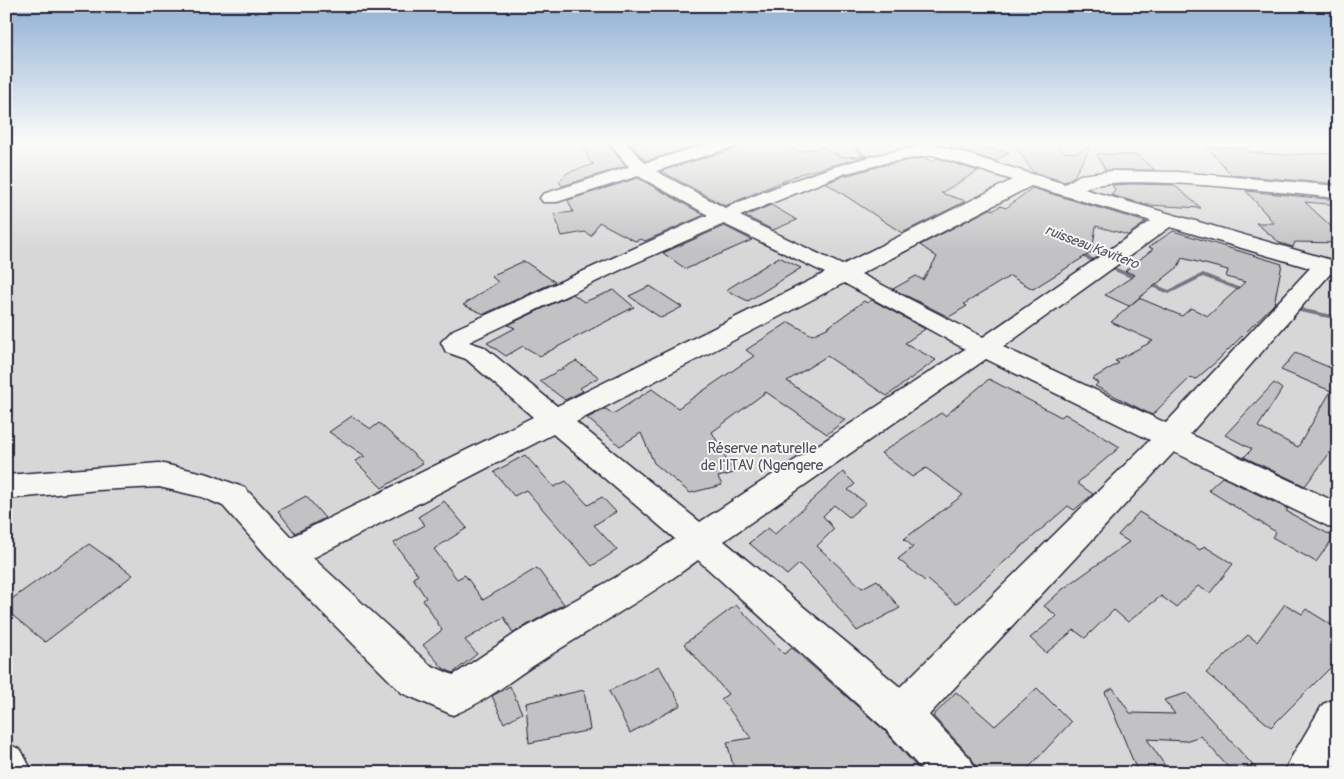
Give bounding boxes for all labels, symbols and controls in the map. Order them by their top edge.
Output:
water label: ruisseau Kavitero [1043,221,1143,273]
park label: Réserve naturelle de l'ITAV (Ngengere [701,439,824,475]

